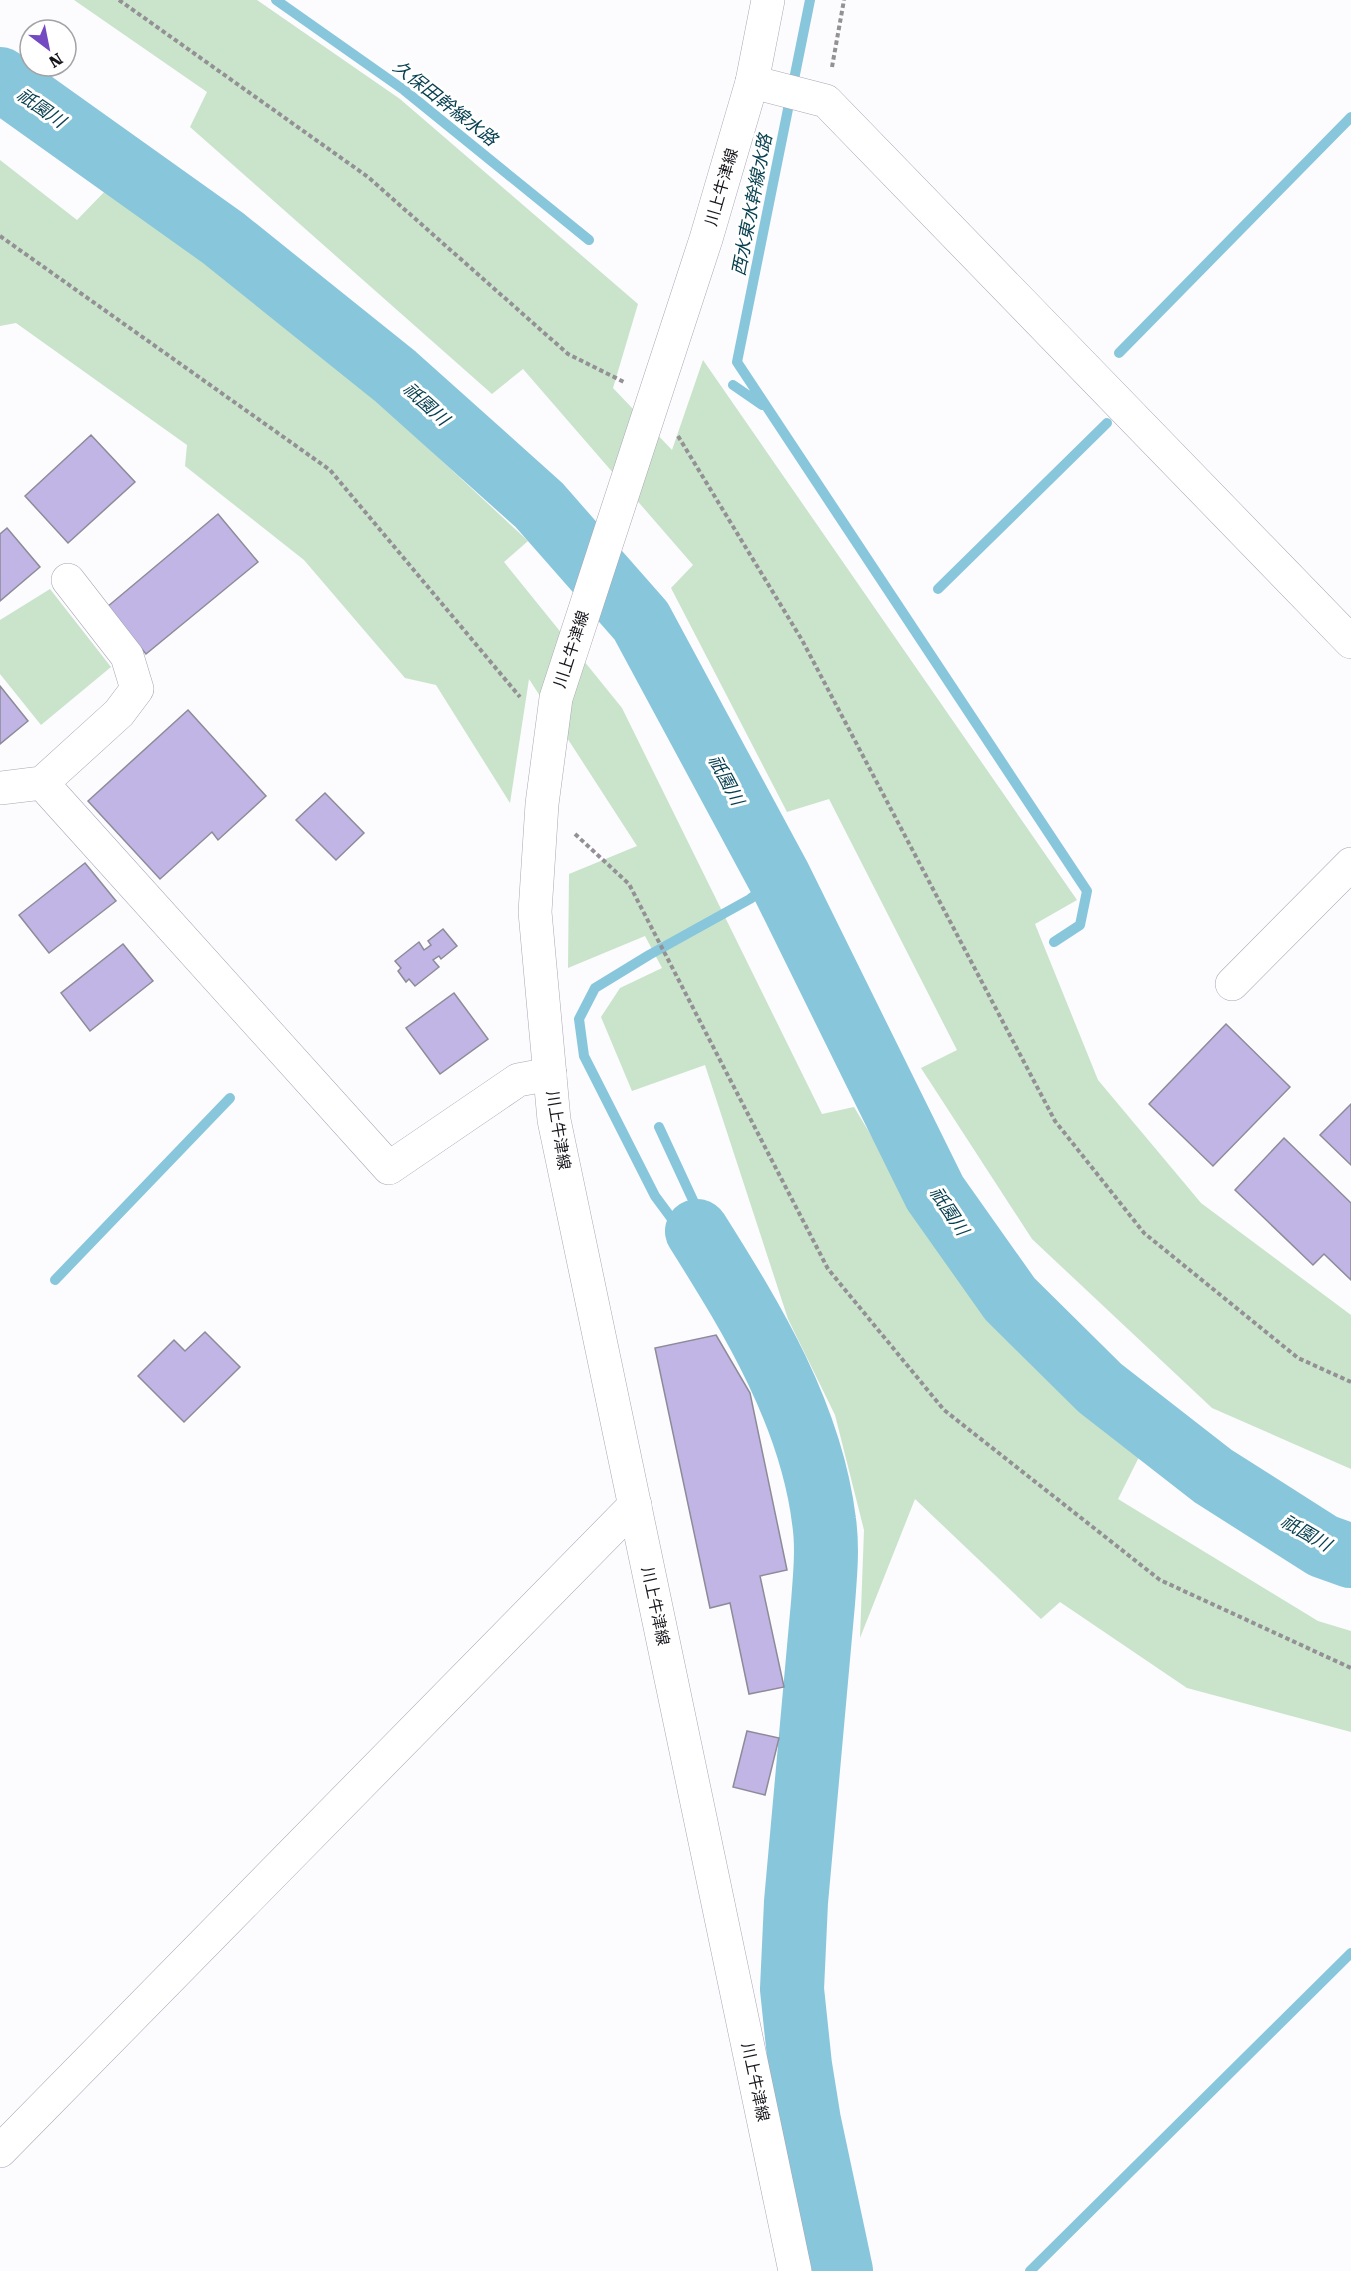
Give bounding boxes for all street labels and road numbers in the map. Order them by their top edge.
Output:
street label: 川上牛津線 [701,146,742,228]
street label: 川上牛津線 [550,608,593,690]
street label: 川上牛津線 [543,1089,574,1171]
street label: 川上牛津線 [638,1565,673,1647]
street label: 川上牛津線 [738,2041,773,2123]

